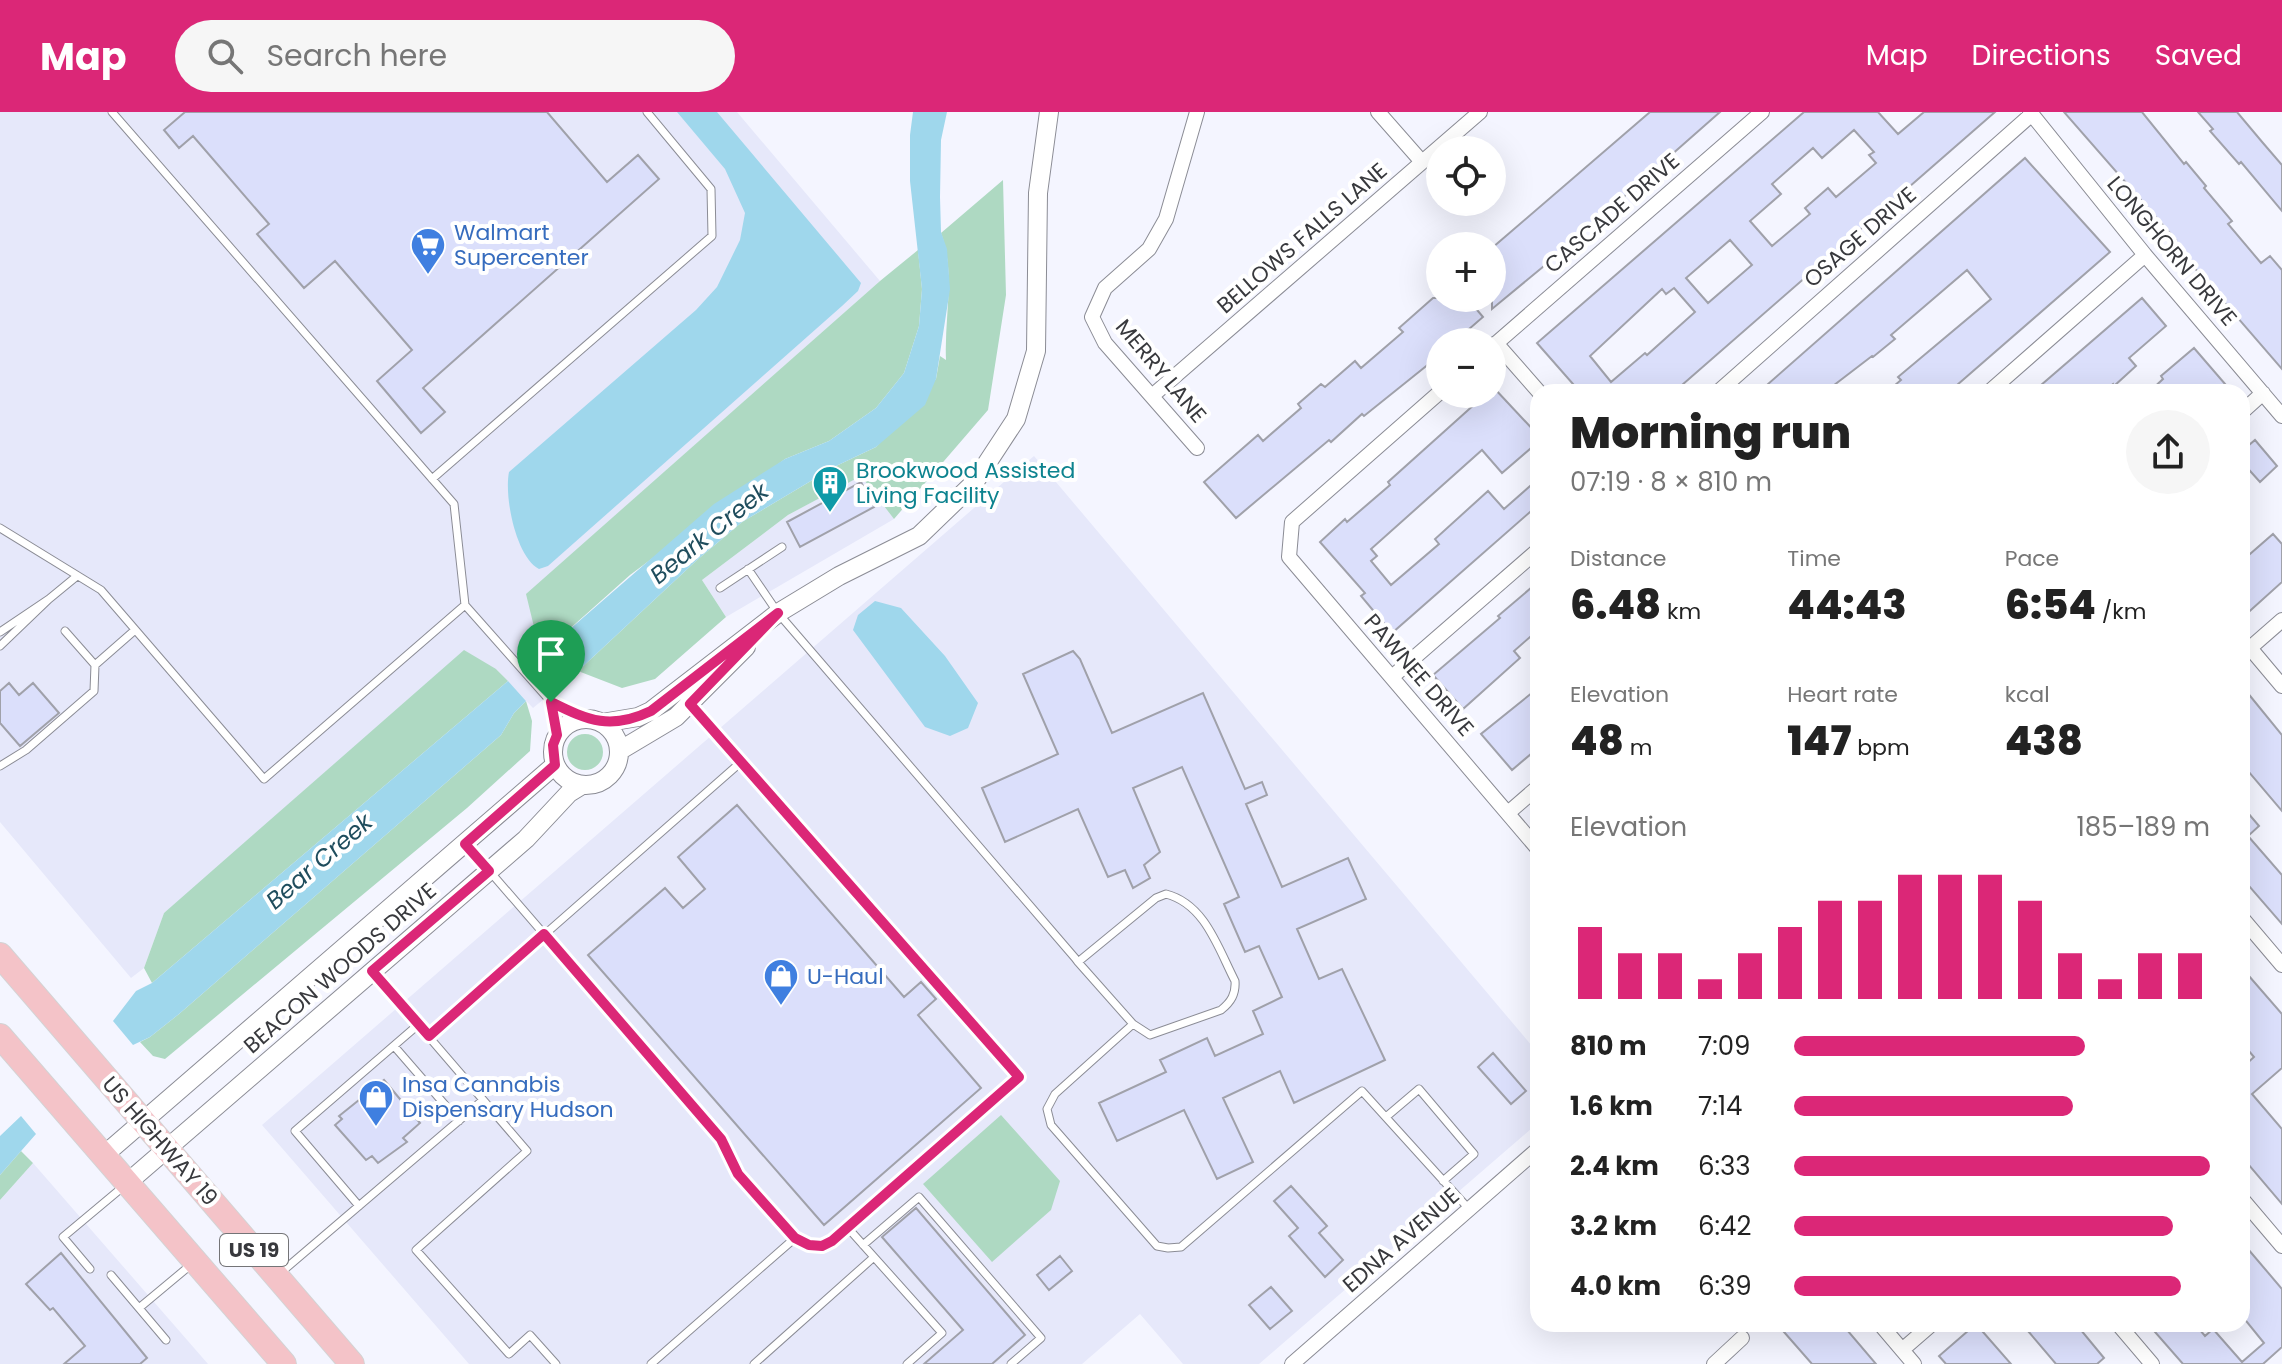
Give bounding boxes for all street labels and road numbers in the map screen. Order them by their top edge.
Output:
street label: CASCADE DRIVE [1538,146,1686,280]
street label: BELLOWS FALLS LANE [1210,155,1394,321]
street label: LONGHORN DRIVE [2100,169,2244,333]
street label: OSAGE DRIVE [1797,179,1923,295]
street label: MERRY LANE [1108,312,1214,430]
street label: PAWNEE DRIVE [1357,607,1481,743]
street label: BEACON WOODS DRIVE [237,876,443,1060]
street label: US HIGHWAY 19 [95,1069,225,1213]
street label: EDNA AVENUE [1336,1181,1466,1299]
road number: US 19 [220,1234,288,1266]

